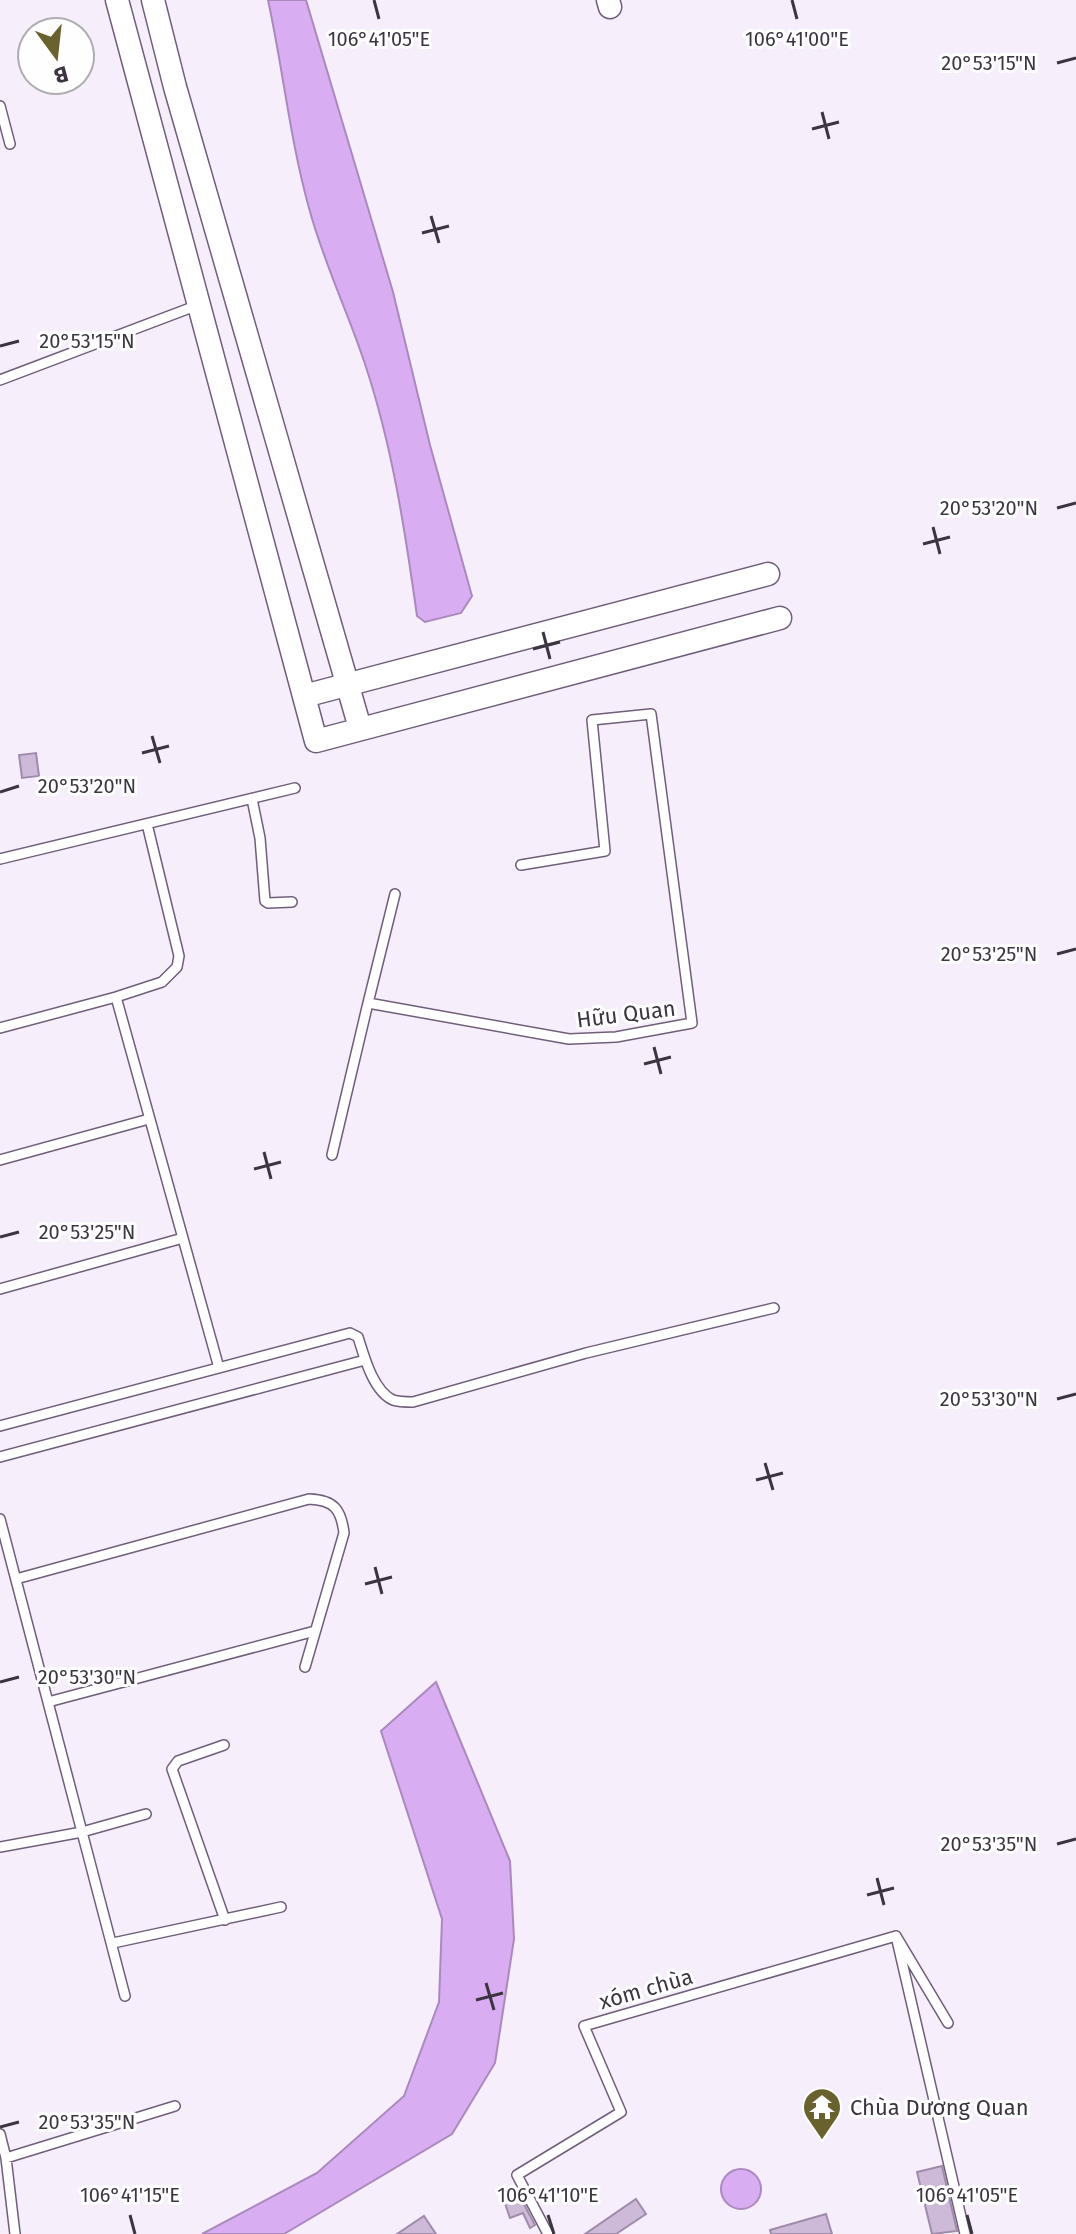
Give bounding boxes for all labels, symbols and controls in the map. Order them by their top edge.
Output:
north arrow [16,16,96,96]
text: 106°41'05"E [328,27,430,51]
text: 106°41'00"E [745,27,849,51]
text: 20°53'15"N [941,51,1037,75]
text: B [51,60,71,90]
text: 20°53'15"N [39,329,135,353]
text: 20°53'20"N [940,496,1038,520]
text: 20°53'20"N [38,774,136,798]
text: 20°53'25"N [941,942,1037,966]
street label: Hữu Quan [575,995,677,1033]
text: 20°53'25"N [39,1220,135,1244]
text: 20°53'30"N [940,1387,1038,1411]
text: 20°53'30"N [38,1665,136,1689]
text: 20°53'35"N [941,1832,1037,1856]
street label: xóm chùa [596,1963,696,2015]
temple icon: Chùa Dương Quan [801,2086,843,2141]
place label: Chùa Dương Quan [850,2094,1029,2121]
text: 20°53'35"N [39,2110,135,2134]
text: 106°41'15"E [80,2183,180,2207]
text: 106°41'10"E [497,2183,599,2207]
text: 106°41'05"E [916,2183,1018,2207]

